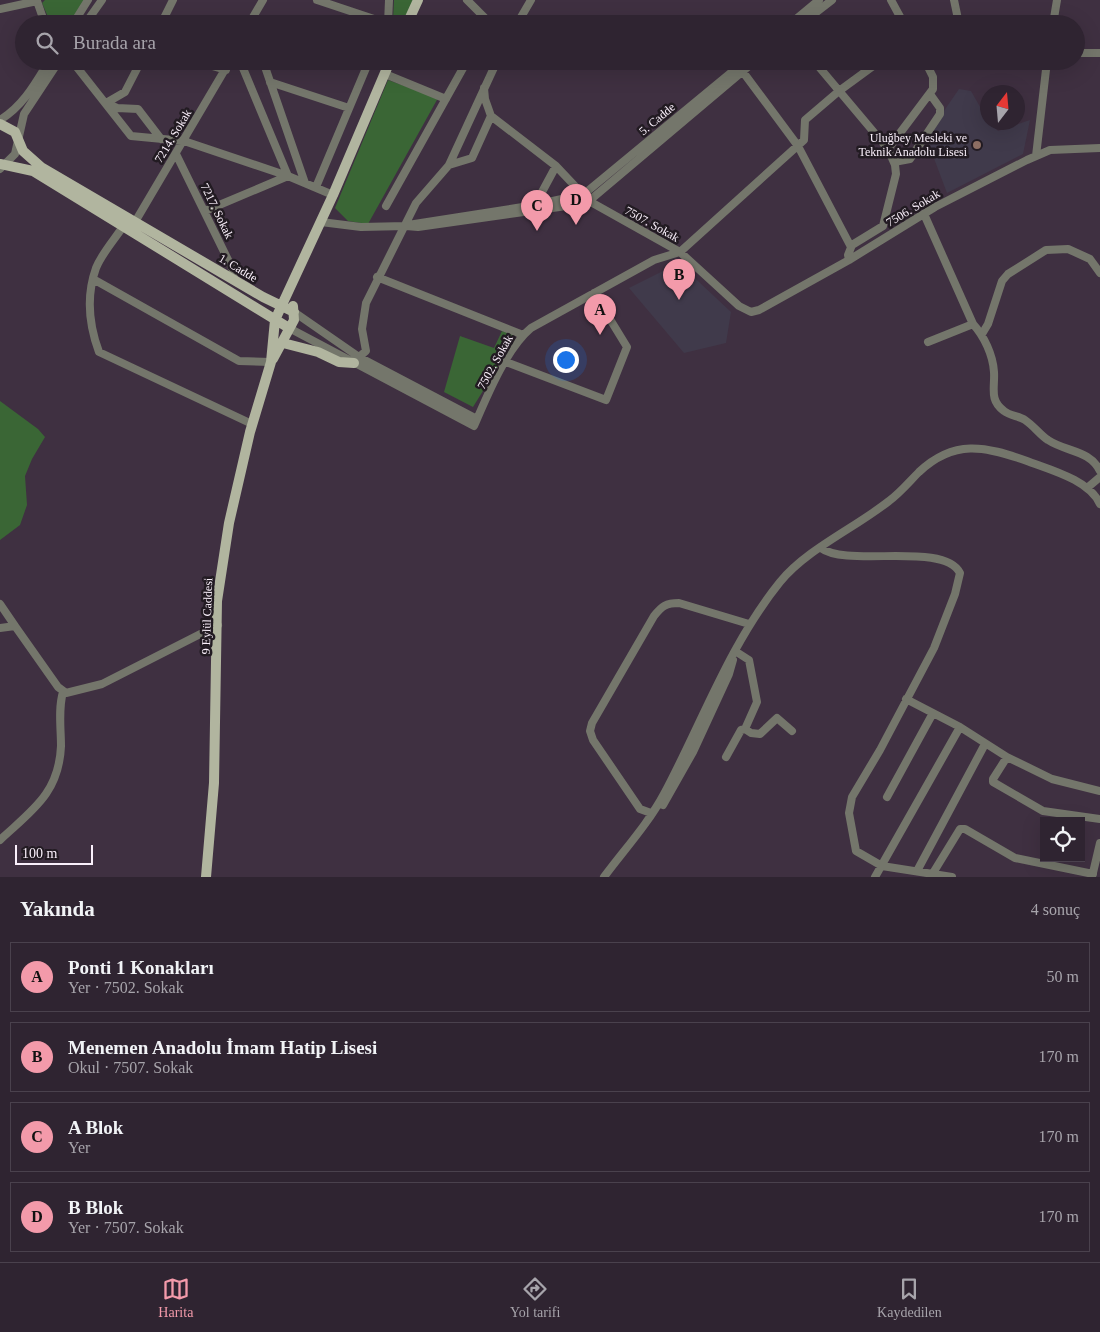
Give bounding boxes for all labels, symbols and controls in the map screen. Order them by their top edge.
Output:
search box [15,15,1085,70]
icon: search [33,29,61,57]
text: Burada ara [73,32,156,53]
north arrow [980,85,1025,130]
street label: 5. Cadde [636,100,678,138]
street label: 7214. Sokak [152,107,194,165]
place label: Uluğbey Mesleki ve Teknik Anadolu Lisesi [859,131,968,159]
marker: Uluğbey Mesleki ve Teknik Anadolu Lisesi [971,139,983,151]
street label: 7217. Sokak [198,181,236,241]
pin: D [560,184,592,225]
street label: 7506. Sokak [884,187,942,229]
pin: C [521,190,553,231]
street label: 7507. Sokak [622,203,682,245]
street label: 1. Cadde [216,251,260,285]
pin: B [663,259,695,300]
pin: A [584,294,616,335]
street label: 7502. Sokak [474,332,516,392]
your location [553,347,579,373]
street label: 9 Eylül Caddesi [199,577,215,655]
map controls [1040,817,1085,862]
button: locate [1040,817,1085,862]
scale bar [15,842,92,865]
text: 100 m [22,846,57,861]
text: Yakında [20,897,95,921]
text: 4 sonuç [1031,901,1080,918]
text: Ponti 1 Konakları [68,957,214,978]
text: A [31,968,43,985]
text: 50 m [1047,968,1079,985]
text: Yer · 7502. Sokak [68,979,184,996]
text: Menemen Anadolu İmam Hatip Lisesi [68,1037,377,1058]
text: B [32,1048,42,1065]
text: 170 m [1039,1048,1079,1065]
text: Okul · 7507. Sokak [68,1059,193,1076]
text: A Blok [68,1117,123,1138]
text: C [31,1128,43,1145]
text: 170 m [1039,1128,1079,1145]
text: Yer [68,1139,90,1156]
text: B Blok [68,1197,123,1218]
text: D [31,1208,43,1225]
text: 170 m [1039,1208,1079,1225]
text: Yer · 7507. Sokak [68,1219,184,1236]
tab: Harita [158,1275,193,1321]
tab: Yol tarifi [510,1275,560,1321]
tab: Kaydedilen [877,1275,942,1321]

